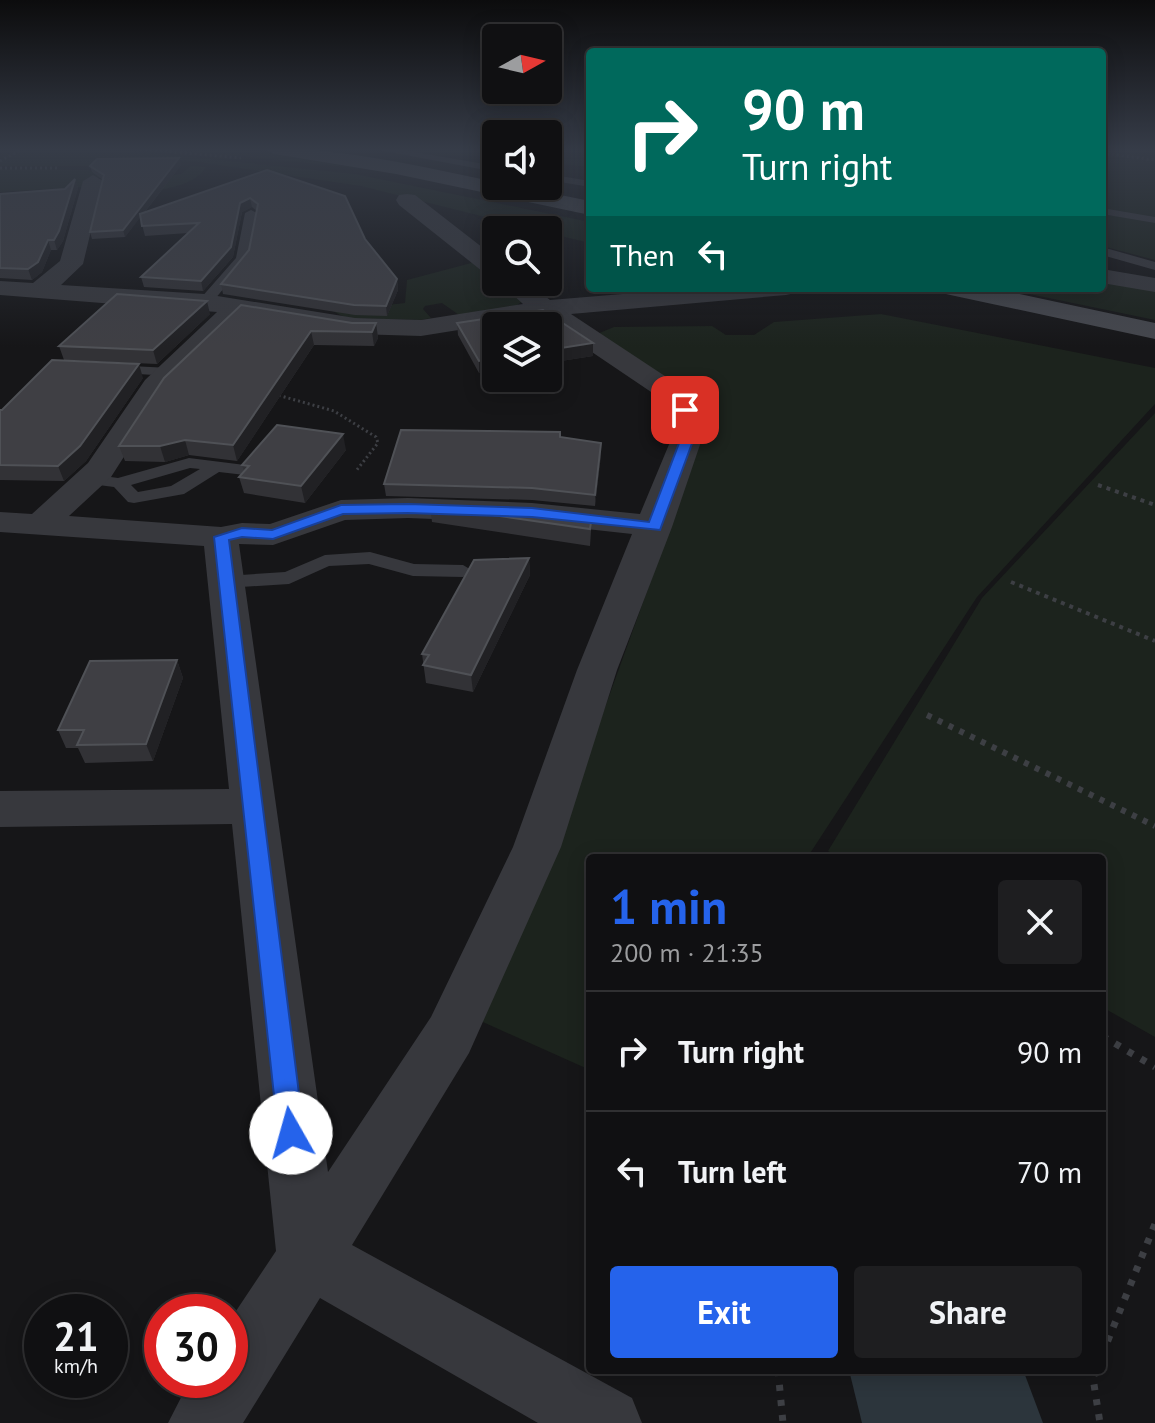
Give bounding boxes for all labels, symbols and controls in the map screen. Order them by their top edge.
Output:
north arrow [482,24,562,104]
map controls [482,24,562,392]
text: 90 m [742,73,865,145]
icon: right [610,80,714,184]
button: sound [482,120,562,200]
text: Turn right [742,143,892,190]
button: search [482,216,562,296]
icon: left [691,232,735,276]
text: Then [610,235,675,274]
button: layers [482,312,562,392]
pin [651,376,719,444]
icon: arrive [663,388,707,432]
text: 1 min [610,875,727,937]
button: close [998,880,1082,964]
text: 200 m · 21:35 [610,936,764,969]
icon: right [610,1029,654,1073]
text: Turn right [678,1032,804,1071]
text: 90 m [1017,1032,1082,1071]
position arrow [249,1091,333,1175]
icon: left [610,1149,654,1193]
text: Turn left [678,1152,786,1191]
text: 70 m [1017,1152,1082,1191]
button: Exit [610,1266,838,1358]
button: Share [854,1266,1082,1358]
speed limit sign: 30 [144,1294,248,1398]
text: 21 [53,1310,99,1362]
text: km/h [54,1353,98,1379]

